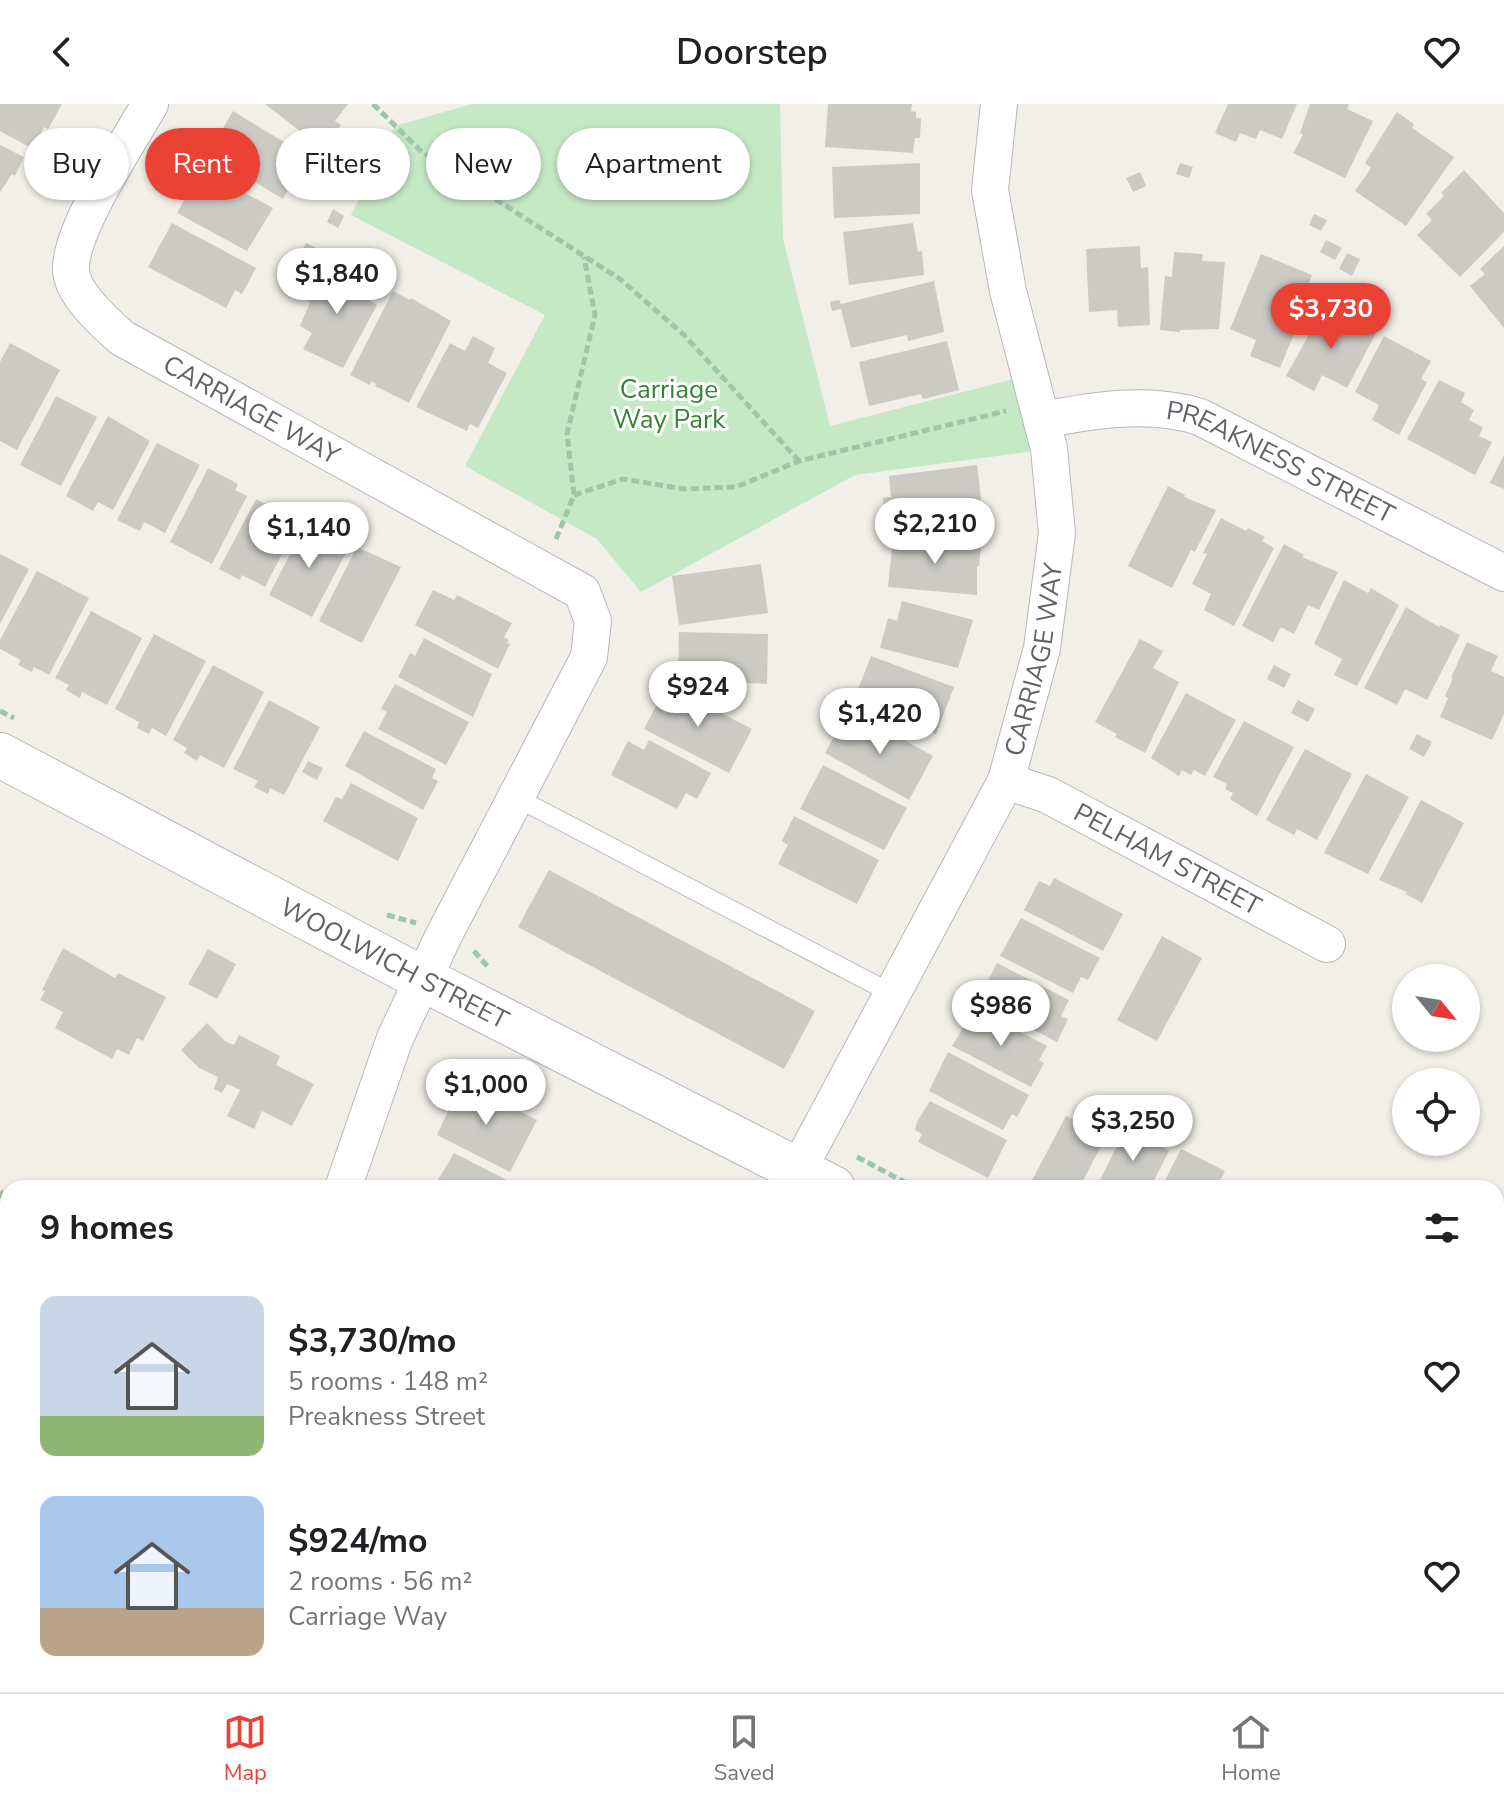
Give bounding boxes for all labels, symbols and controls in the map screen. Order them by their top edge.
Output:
text: Doorstep [676,28,828,77]
icon: back [40,30,84,74]
icon: heart [1420,30,1464,74]
chip: Buy [24,128,129,200]
chip: Rent [145,128,260,200]
chip: Filters [276,128,410,200]
chip: New [426,128,541,200]
chip: Apartment [557,128,750,200]
pin: $1,840 [272,248,402,316]
text: $1,840 [295,256,379,291]
pin: $3,730 [1266,283,1396,351]
text: $3,730 [1289,291,1373,326]
street label: CARRIAGE WAY [157,347,346,473]
park label: Carriage Way Park [613,372,726,437]
street label: PREAKNESS STREET [1164,392,1401,532]
pin: $2,210 [870,498,1000,566]
pin: $1,140 [244,502,374,570]
text: $2,210 [893,506,977,541]
text: $1,140 [267,510,351,545]
street label: CARRIAGE WAY [996,560,1070,760]
pin: $924 [651,661,745,729]
text: $924 [667,669,729,704]
pin: $1,420 [815,688,945,756]
text: $1,420 [838,696,922,731]
street label: PELHAM STREET [1068,795,1268,923]
street label: WOOLWICH STREET [274,889,515,1037]
north arrow [1392,964,1480,1052]
map controls [1392,964,1480,1156]
pin: $986 [954,980,1048,1048]
text: $986 [970,988,1032,1023]
pin: $1,000 [421,1059,551,1127]
text: $1,000 [444,1067,528,1102]
button: locate [1392,1068,1480,1156]
pin: $3,250 [1068,1095,1198,1163]
text: $3,250 [1091,1103,1175,1138]
text: 9 homes [40,1205,174,1251]
icon: filters [1420,1206,1464,1250]
text: $3,730/mo [288,1318,456,1364]
icon: home [104,1328,200,1424]
icon: heart [1420,1354,1464,1398]
text: 5 rooms · 148 m² [288,1364,488,1399]
text: Preakness Street [288,1399,485,1434]
text: $924/mo [288,1518,428,1564]
icon: home [104,1528,200,1624]
icon: heart [1420,1554,1464,1598]
text: 2 rooms · 56 m² [288,1564,472,1599]
text: Carriage Way [288,1599,447,1634]
tab: Map [223,1710,267,1788]
tab: Saved [714,1710,775,1788]
tab: Home [1221,1710,1281,1788]

